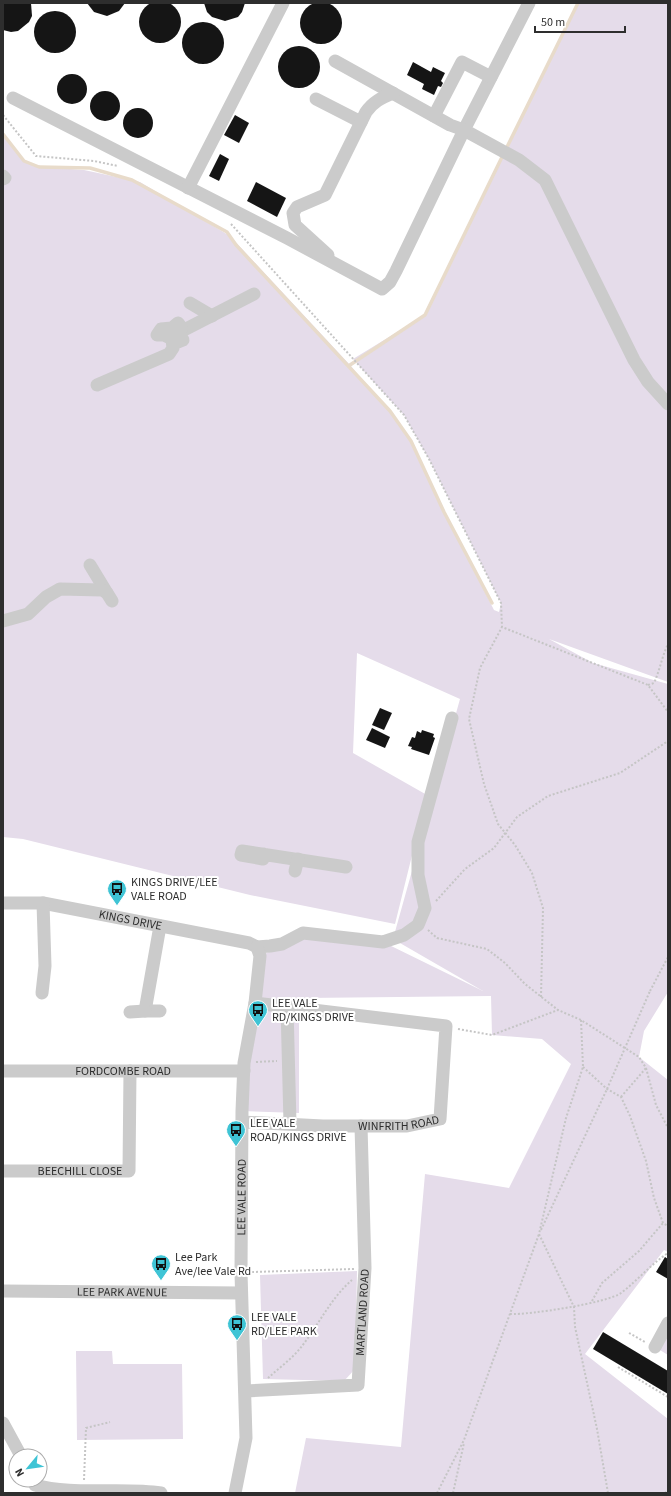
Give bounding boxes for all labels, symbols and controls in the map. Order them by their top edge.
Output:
scale bar [535,8,625,34]
text: 50 m [541,14,565,31]
place label: KINGS DRIVE/LEE VALE ROAD [131,874,218,905]
bus stop icon: KINGS DRIVE/LEE VALE ROAD [106,878,128,906]
street label: KINGS DRIVE [97,906,163,934]
place label: LEE VALE RD/KINGS DRIVE [272,995,354,1026]
bus stop icon: LEE VALE RD/KINGS DRIVE [247,999,269,1027]
street label: FORDCOMBE ROAD [75,1063,171,1080]
street label: WINFRITH ROAD [358,1111,441,1135]
place label: LEE VALE ROAD/KINGS DRIVE [250,1115,347,1146]
bus stop icon: LEE VALE ROAD/KINGS DRIVE [225,1119,247,1147]
street label: LEE VALE ROAD [233,1159,250,1236]
street label: BEECHILL CLOSE [38,1163,122,1180]
place label: Lee Park Ave/lee Vale Rd [175,1249,251,1280]
bus stop icon: Lee Park Ave/lee Vale Rd [150,1253,172,1281]
street label: MARTLAND ROAD [351,1268,373,1356]
street label: LEE PARK AVENUE [77,1283,167,1301]
place label: LEE VALE RD/LEE PARK [251,1309,317,1340]
bus stop icon: LEE VALE RD/LEE PARK [226,1313,248,1341]
north arrow [8,1448,48,1488]
text: N [11,1466,28,1479]

